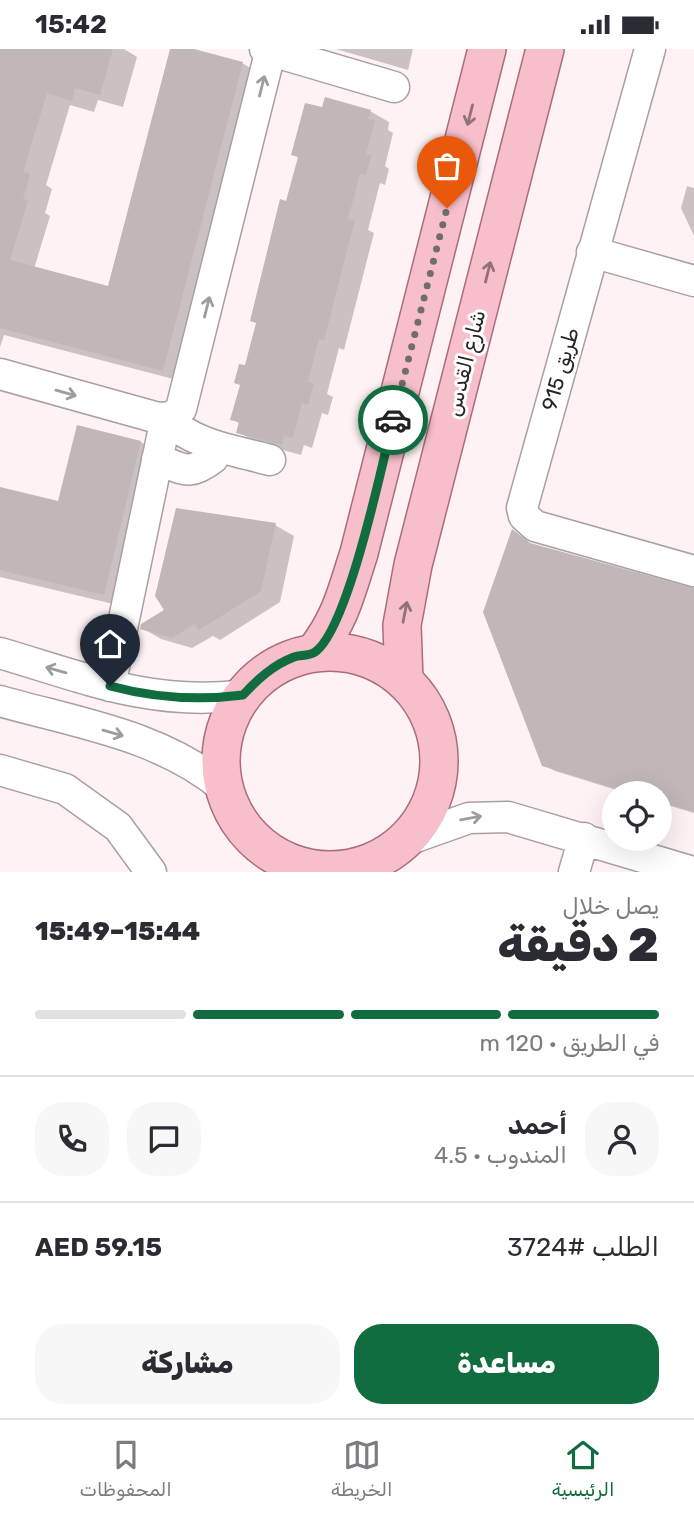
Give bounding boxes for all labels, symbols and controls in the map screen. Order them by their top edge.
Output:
text: 15:42 [35,9,107,40]
one-way arrow [256,75,269,98]
one-way arrow [463,103,476,126]
pin [417,136,477,208]
icon: bag [428,147,466,185]
one-way arrow [482,262,495,284]
one-way arrow [201,296,215,319]
street label: شارع القدس [440,307,492,419]
street label: طريق 915 [536,325,584,413]
courier [358,385,428,455]
one-way arrow [55,387,77,400]
icon: car [374,401,412,439]
one-way arrow [398,601,412,624]
pin [80,614,140,686]
icon: home [91,625,129,663]
one-way arrow [45,662,67,675]
one-way arrow [102,727,124,740]
map controls [602,781,672,851]
button: locate [602,781,672,851]
one-way arrow [459,811,482,824]
text: يصل خلال [563,892,659,920]
text: 15:44–15:49 [35,916,200,947]
text: 2 دقيقة [497,918,659,973]
text: في الطريق · 120 m [479,1029,659,1057]
button: phone [35,1102,109,1176]
button: chat [127,1102,201,1176]
button: person [585,1102,659,1176]
text: أحمد [508,1110,567,1141]
text: المندوب · 4.5 [434,1141,567,1169]
text: AED 59.15 [35,1232,162,1263]
text: الطلب #3724 [507,1232,659,1263]
button: مشاركة [35,1324,340,1404]
button: مساعدة [354,1324,659,1404]
tab: المحفوظات [79,1436,172,1501]
tab: الخريطة [331,1436,393,1501]
tab: الرئيسية [551,1436,615,1501]

